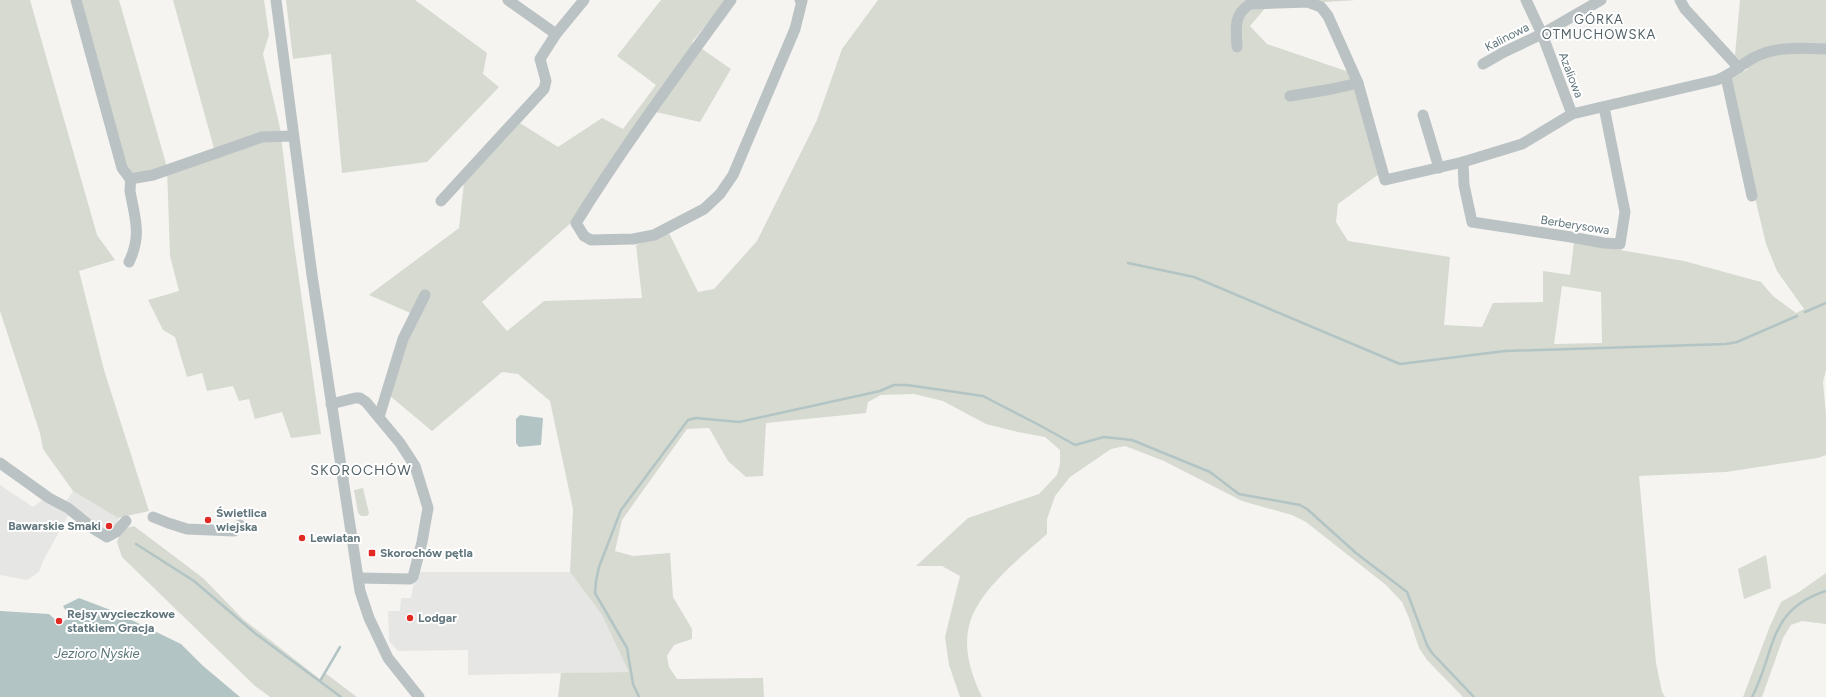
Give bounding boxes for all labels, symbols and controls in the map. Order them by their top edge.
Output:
district label: GÓRKA OTMUCHOWSKA [1542,12,1656,42]
street label: Kalinowa [1483,20,1531,54]
street label: Azaliowa [1556,50,1586,100]
street label: Berberysowa [1539,213,1611,237]
district label: SKOROCHÓW [310,462,412,479]
place label: Świetlica wiejska [216,506,267,534]
marker: Świetlica wiejska [203,515,213,525]
place label: Bawarskie Smaki [8,519,101,533]
marker: Bawarskie Smaki [104,521,114,531]
place label: Lewiatan [310,531,361,545]
marker: Lewiatan [297,533,307,543]
place label: Skorochów pętla [380,546,473,560]
marker: Skorochów pętla [367,548,377,558]
place label: Rejsy wycieczkowe statkiem Gracja [67,607,175,635]
place label: Lodgar [418,611,457,625]
marker: Lodgar [405,613,415,623]
marker: Rejsy wycieczkowe statkiem Gracja [54,616,64,626]
water label: Jezioro Nyskie [53,646,140,661]

